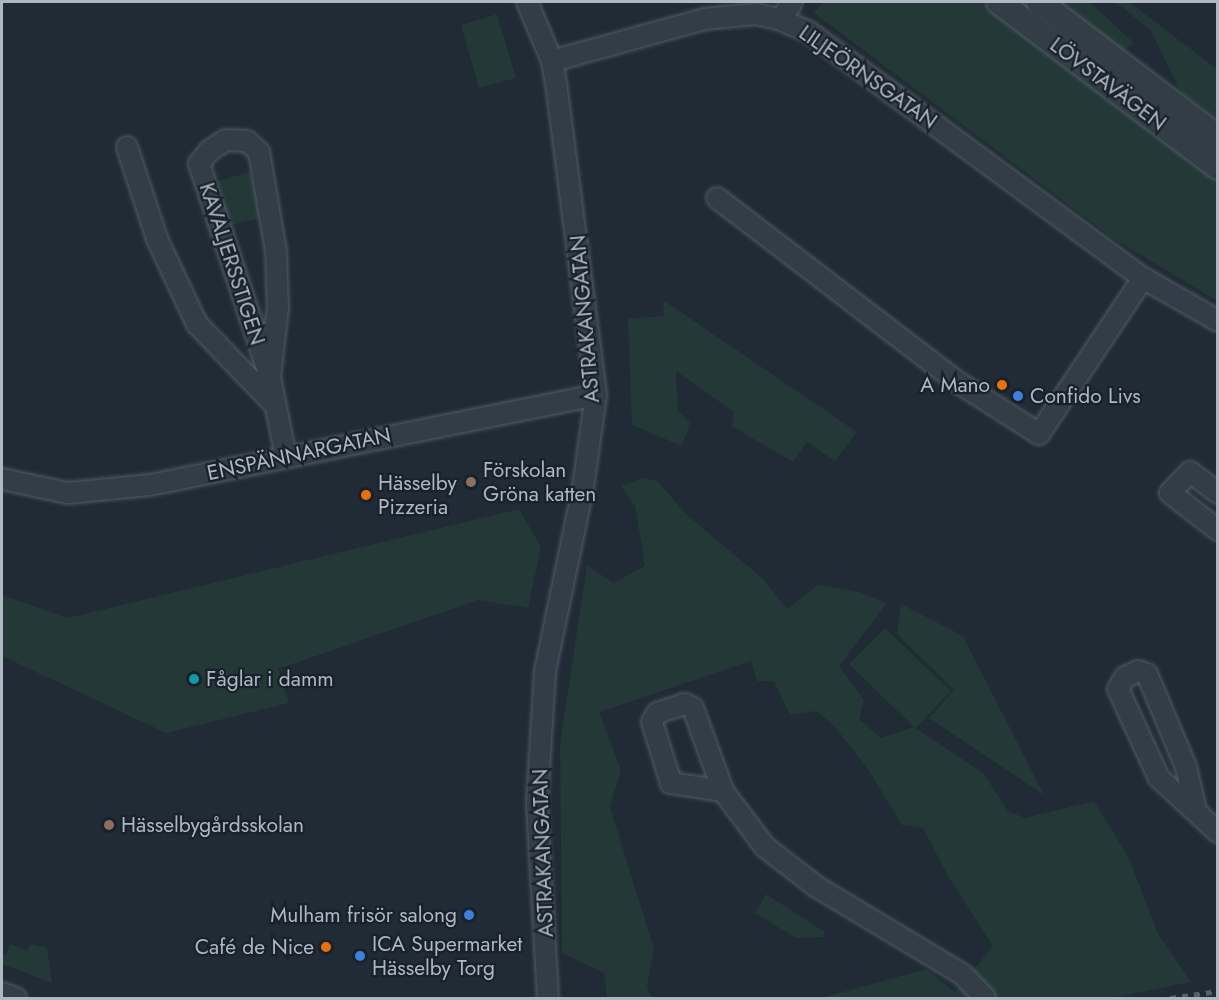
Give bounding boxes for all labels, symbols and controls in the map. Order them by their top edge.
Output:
street label: LILJEÖRNSGATAN [794,20,942,134]
street label: LÖVSTAVÄGEN [1045,32,1171,136]
street label: KAVALJERSSTIGEN [194,180,270,348]
street label: ASTRAKANGATAN [565,234,605,404]
place label: A Mano [920,372,990,398]
marker: A Mano [995,378,1009,392]
place label: Confido Livs [1030,383,1141,409]
marker: Confido Livs [1011,389,1025,403]
street label: ENSPÄNNARGATAN [205,422,393,486]
place label: Förskolan Gröna katten [483,457,596,507]
place label: Hässelby Pizzeria [378,470,457,520]
marker: Förskolan Gröna katten [464,475,478,489]
marker: Hässelby Pizzeria [359,488,373,502]
place label: Fåglar i damm [206,666,334,692]
marker: Fåglar i damm [187,672,201,686]
street label: ASTRAKANGATAN [527,768,559,938]
place label: Hässelbygårdsskolan [121,812,304,838]
marker: Hässelbygårdsskolan [102,818,116,832]
place label: Mulham frisör salong [270,902,457,928]
marker: Mulham frisör salong [462,908,476,922]
place label: ICA Supermarket Hässelby Torg [372,931,522,981]
place label: Café de Nice [195,934,314,960]
marker: Café de Nice [319,940,333,954]
marker: ICA Supermarket Hässelby Torg [353,949,367,963]

